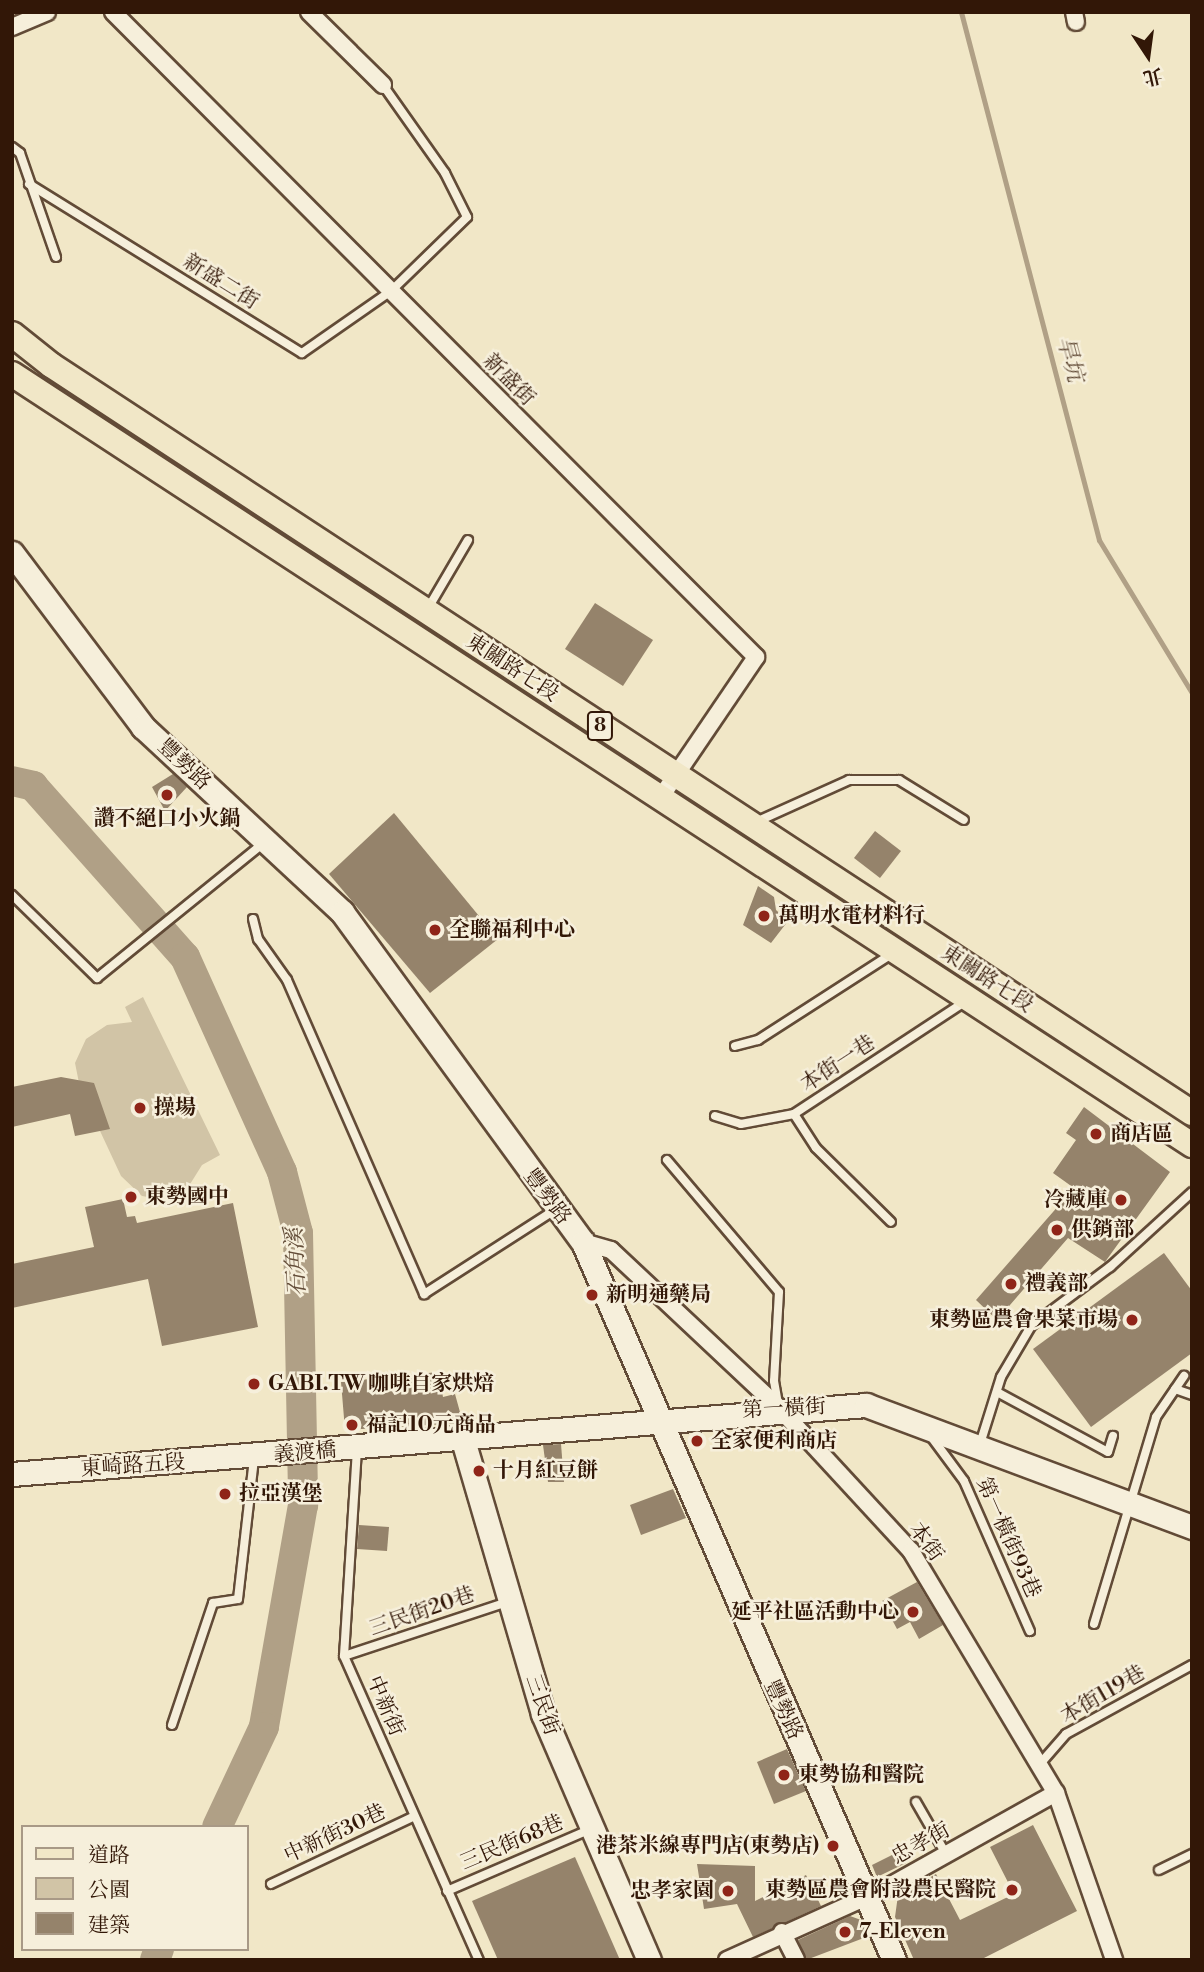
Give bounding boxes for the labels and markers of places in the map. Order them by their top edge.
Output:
marker: 讚不絕口小火鍋 [159,787,175,803]
place label: 讚不絕口小火鍋 [94,806,240,832]
place label: 萬明水電材料行 [778,903,925,929]
marker: 萬明水電材料行 [756,908,772,924]
place label: 全聯福利中心 [449,917,575,943]
marker: 全聯福利中心 [427,922,443,938]
place label: 操場 [154,1095,196,1121]
marker: 操場 [132,1100,148,1116]
place label: 商店區 [1110,1121,1173,1147]
marker: 商店區 [1088,1126,1104,1142]
place label: 東勢國中 [145,1184,229,1210]
place label: 冷藏庫 [1044,1187,1107,1213]
marker: 東勢國中 [123,1189,139,1205]
marker: 冷藏庫 [1113,1192,1129,1208]
place label: 供銷部 [1071,1217,1134,1243]
marker: 供銷部 [1049,1222,1065,1238]
place label: 禮義部 [1025,1271,1088,1297]
marker: 禮義部 [1003,1276,1019,1292]
place label: 新明通藥局 [606,1282,711,1308]
marker: 新明通藥局 [584,1287,600,1303]
place label: 東勢區農會果菜市場 [929,1307,1118,1333]
marker: 東勢區農會果菜市場 [1124,1312,1140,1328]
place label: GABI.TW 咖啡自家烘焙 [268,1371,494,1397]
marker: GABI.TW 咖啡自家烘焙 [246,1376,262,1392]
place label: 福記10元商品 [366,1412,496,1438]
marker: 福記10元商品 [344,1417,360,1433]
place label: 全家便利商店 [711,1428,837,1454]
marker: 全家便利商店 [689,1433,705,1449]
place label: 十月紅豆餅 [493,1458,598,1484]
marker: 十月紅豆餅 [471,1463,487,1479]
place label: 拉亞漢堡 [239,1481,323,1507]
marker: 拉亞漢堡 [217,1486,233,1502]
place label: 延平社區活動中心 [731,1599,899,1625]
marker: 延平社區活動中心 [905,1604,921,1620]
place label: 東勢協和醫院 [798,1762,924,1788]
marker: 東勢協和醫院 [776,1767,792,1783]
place label: 港茶米線專門店(東勢店) [596,1833,819,1859]
marker: 港茶米線專門店(東勢店) [825,1838,841,1854]
place label: 東勢區農會附設農民醫院 [765,1877,996,1903]
place label: 忠孝家園 [630,1878,714,1904]
marker: 東勢區農會附設農民醫院 [1002,1880,1022,1900]
marker: 忠孝家園 [720,1883,736,1899]
place label: 7-Eleven [859,1919,946,1945]
marker: 7-Eleven [837,1924,853,1940]

